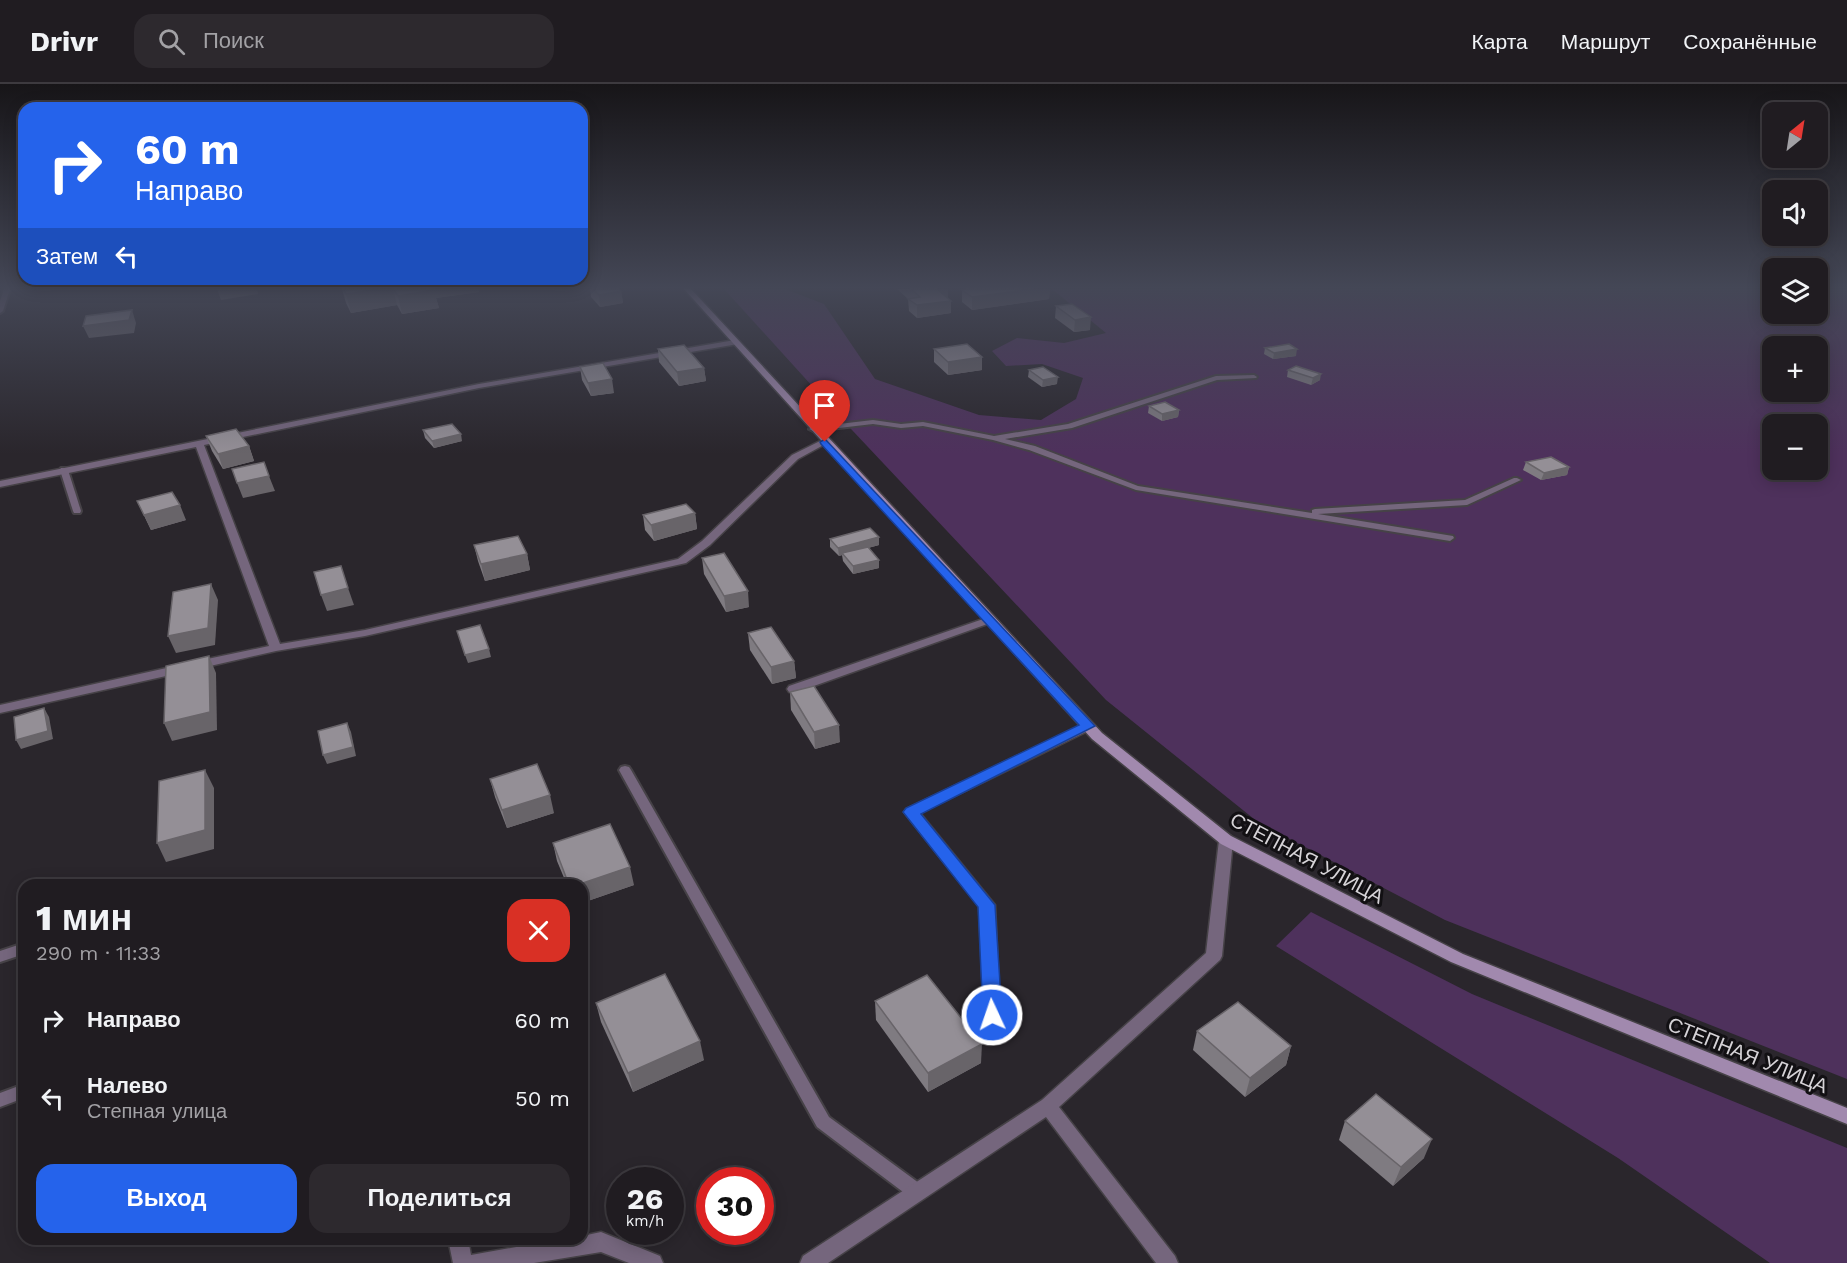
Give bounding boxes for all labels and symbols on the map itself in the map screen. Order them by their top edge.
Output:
north arrow [1762,102,1828,168]
pin [799,380,850,442]
street label: СТЕПНАЯ УЛИЦА [1226,807,1388,909]
position arrow [960,983,1024,1047]
street label: СТЕПНАЯ УЛИЦА [1664,1012,1832,1098]
speed limit sign: 30 [696,1167,774,1245]

